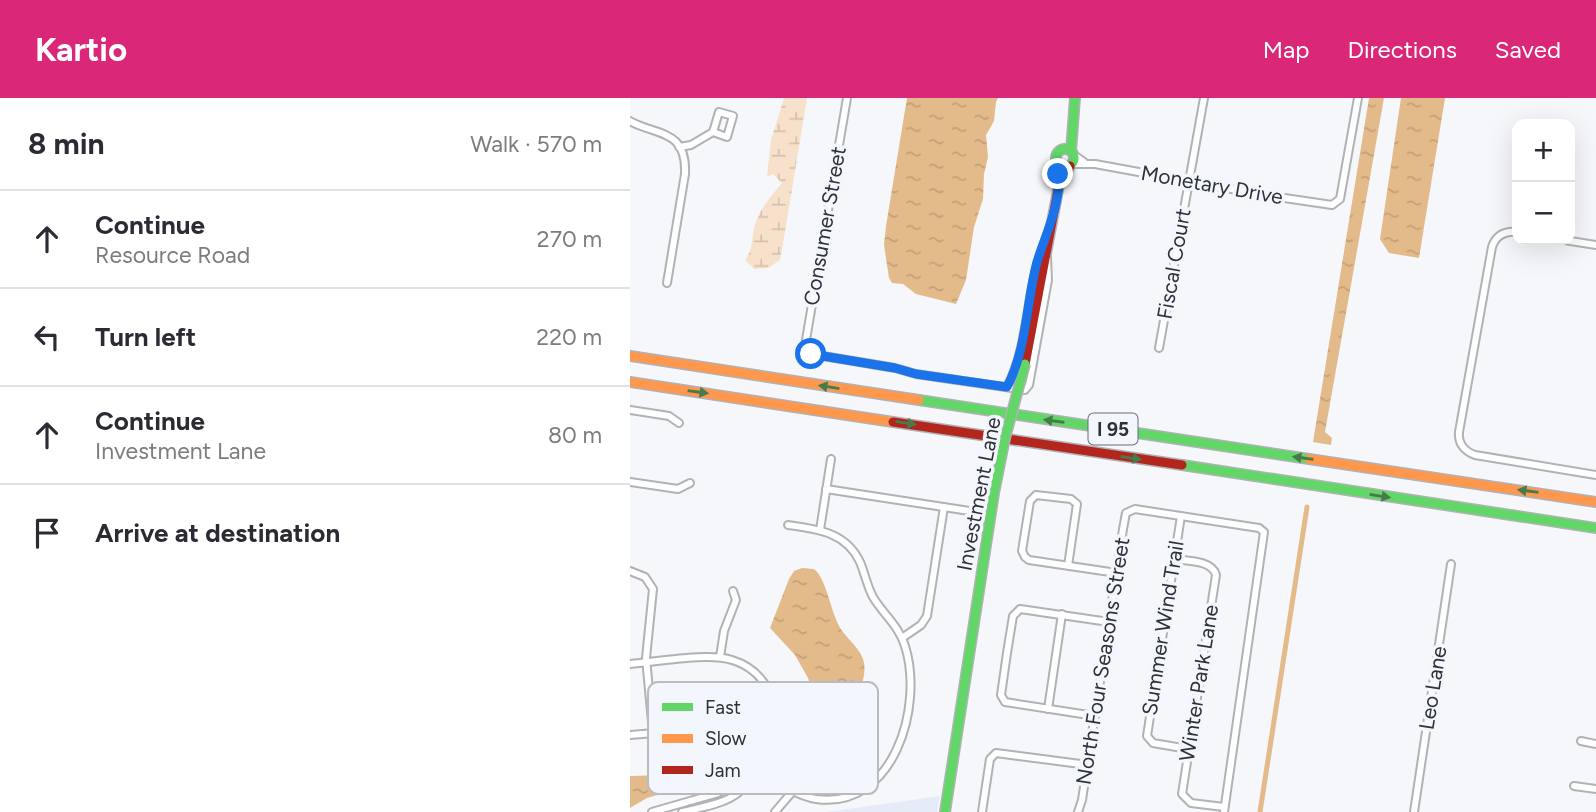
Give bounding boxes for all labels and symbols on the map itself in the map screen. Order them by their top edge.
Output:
street label: Consumer Street [798,144,851,307]
route end [1042,158,1073,189]
street label: Monetary Drive [1139,160,1285,209]
street label: Fiscal Court [1151,207,1196,321]
route start [795,338,826,369]
one-way arrow [818,381,840,392]
one-way arrow [687,386,709,397]
road number: I 95 [1088,414,1138,444]
street label: Investment Lane [951,415,1006,573]
one-way arrow [1043,415,1065,426]
one-way arrow [895,418,917,429]
one-way arrow [1292,452,1314,463]
one-way arrow [1120,453,1142,464]
one-way arrow [1517,486,1539,497]
one-way arrow [1369,491,1391,502]
street label: North Four Seasons Street [1071,535,1134,787]
street label: Summer Wind Trail [1136,539,1189,717]
street label: Winter Park Lane [1174,603,1223,763]
street label: Leo Lane [1414,644,1451,732]
legend [648,682,878,794]
text: Fast [705,696,741,719]
text: Slow [705,727,747,750]
text: Jam [705,759,741,782]

